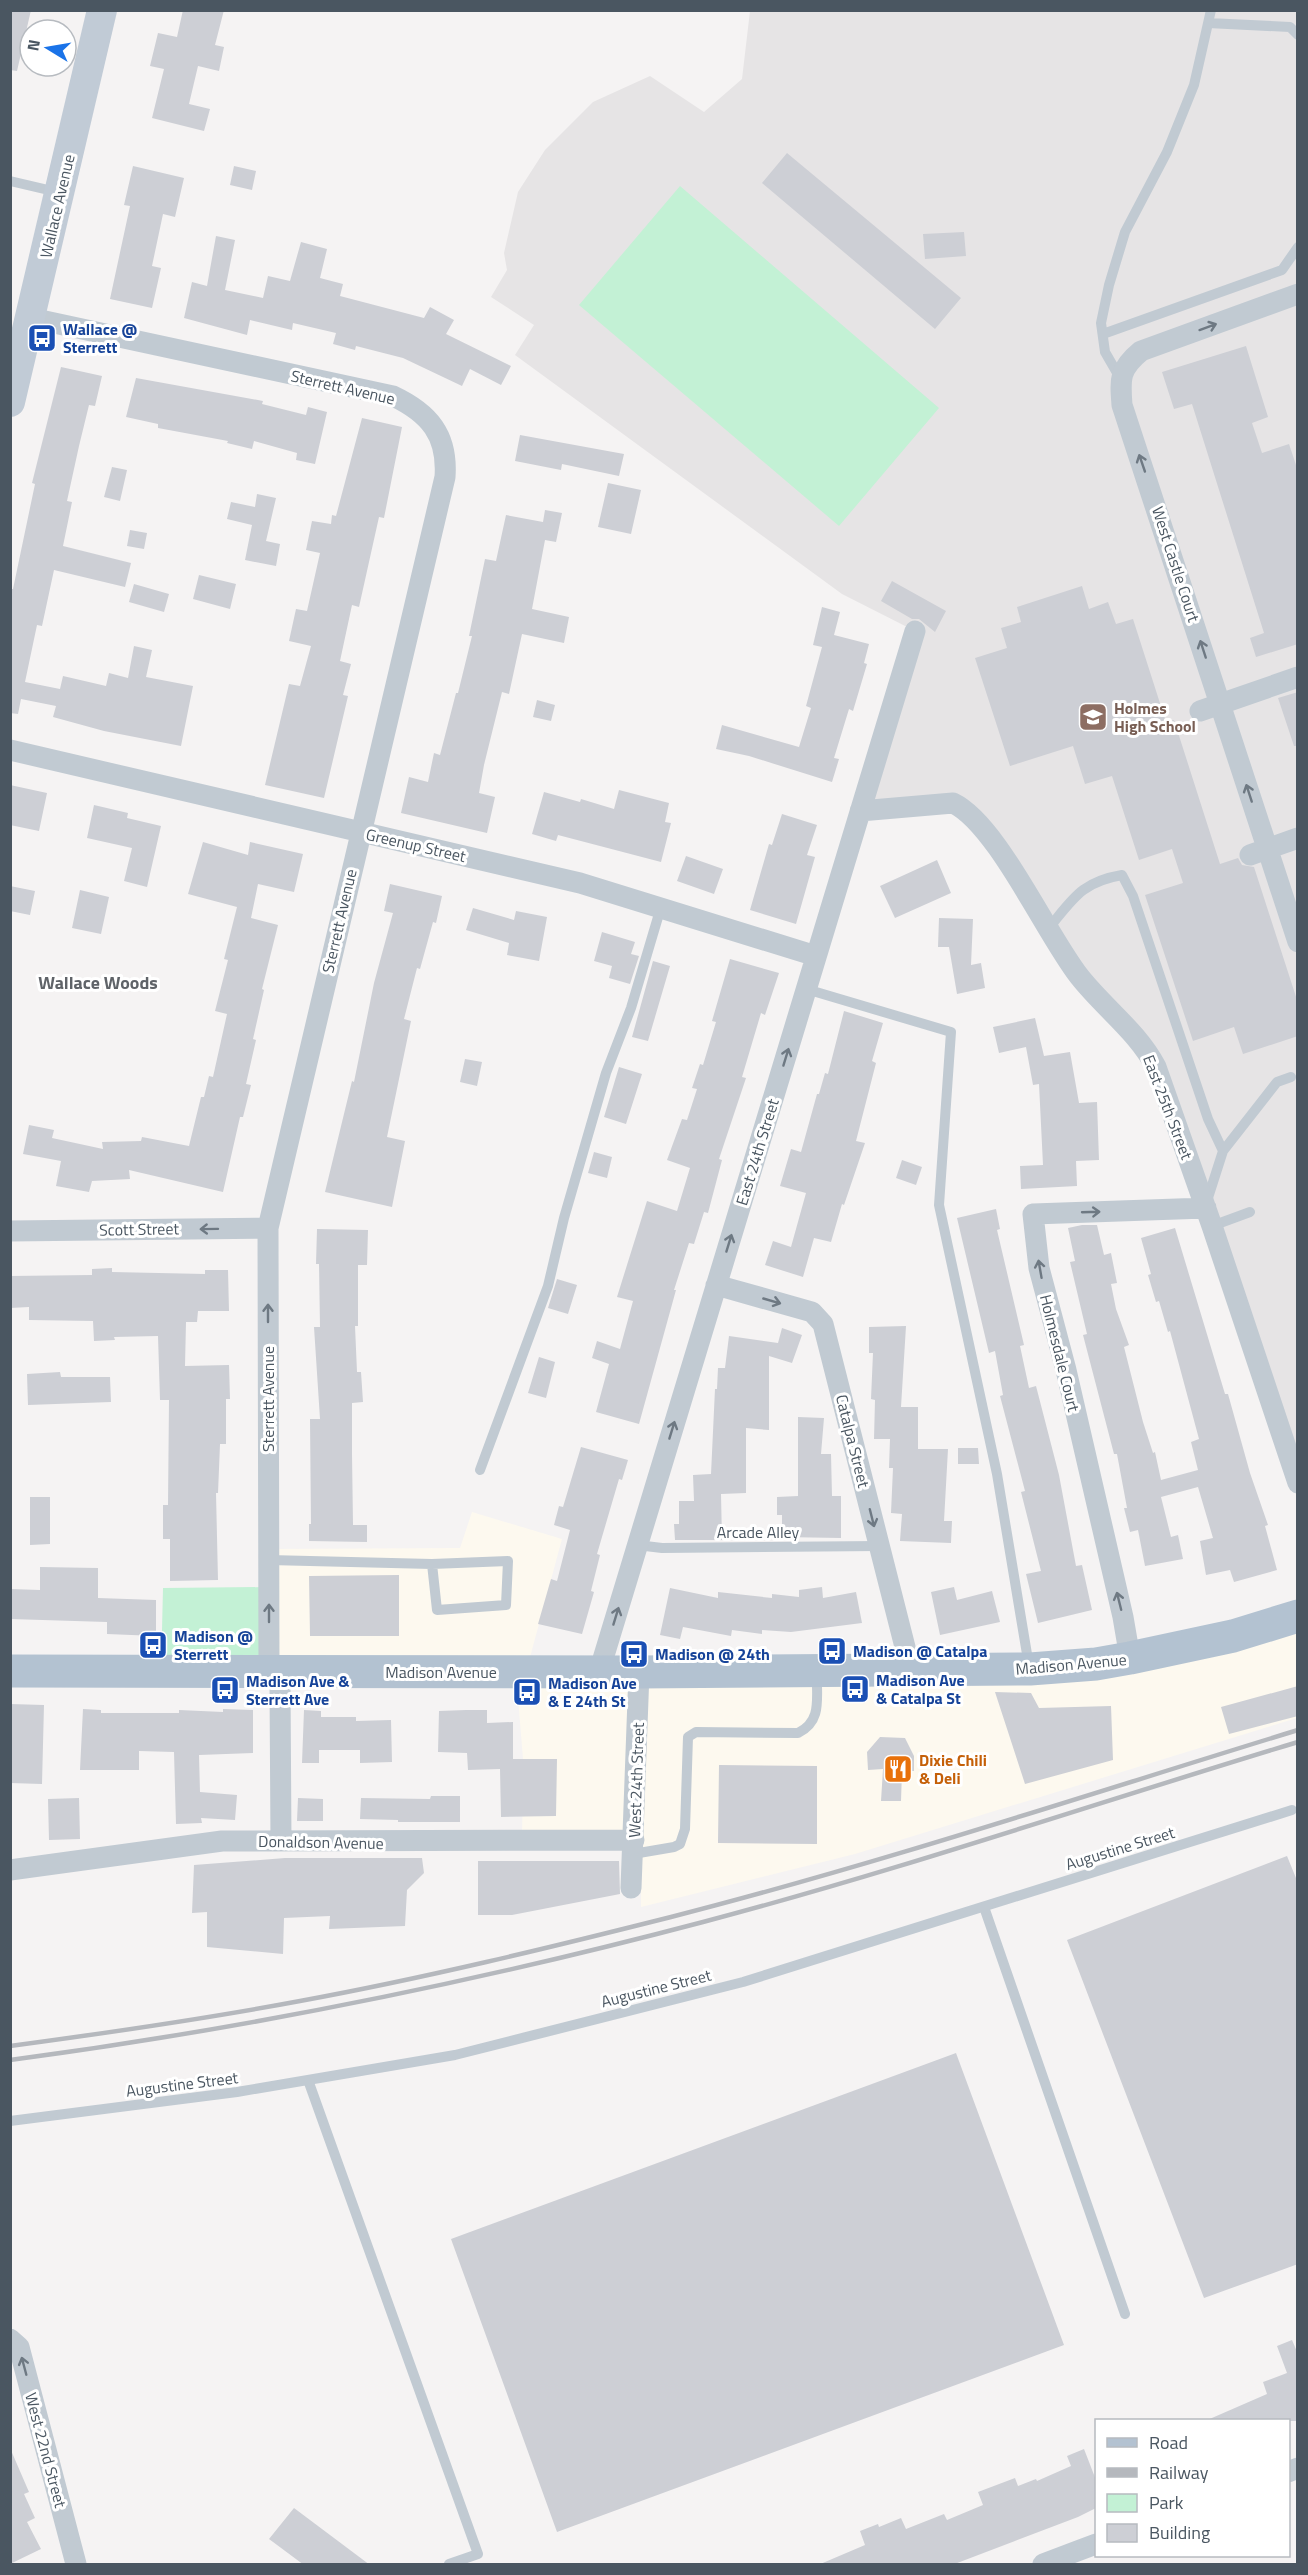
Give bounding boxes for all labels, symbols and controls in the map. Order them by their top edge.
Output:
north arrow [18,18,78,78]
text: N [20,37,46,53]
street label: Wallace Avenue [33,152,81,260]
place label: Wallace @ Sterrett [63,317,137,359]
one-way arrow [1198,320,1217,331]
bus stop icon: Wallace @ Sterrett [26,322,58,354]
street label: Sterrett Avenue [289,363,397,411]
one-way arrow [1136,454,1147,473]
street label: West Castle Court [1146,503,1206,625]
one-way arrow [1197,640,1208,659]
place label: Holmes High School [1114,696,1196,738]
school or university icon: Holmes High School [1077,701,1109,733]
one-way arrow [1242,784,1253,803]
street label: Greenup Street [364,822,469,868]
street label: Sterrett Avenue [315,867,363,975]
district label: Wallace Woods [38,969,158,996]
one-way arrow [781,1047,792,1066]
street label: East 25th Street [1137,1051,1199,1163]
street label: East 24th Street [729,1095,785,1208]
one-way arrow [1081,1206,1101,1218]
street label: Scott Street [99,1216,180,1242]
one-way arrow [200,1223,220,1234]
one-way arrow [724,1234,735,1253]
one-way arrow [1034,1259,1045,1279]
street label: Holmesdale Court [1034,1292,1086,1415]
one-way arrow [763,1296,782,1307]
one-way arrow [262,1304,274,1324]
street label: Sterrett Avenue [256,1346,280,1452]
street label: Catalpa Street [830,1392,876,1490]
one-way arrow [667,1421,678,1440]
one-way arrow [867,1508,879,1527]
street label: Arcade Alley [717,1520,800,1544]
one-way arrow [1113,1592,1125,1611]
one-way arrow [263,1604,275,1624]
one-way arrow [611,1607,622,1626]
place label: Madison @ Sterrett [174,1624,253,1666]
bus stop icon: Madison @ Sterrett [137,1629,169,1661]
bus stop icon: Madison @ Catalpa [816,1635,848,1667]
bus stop icon: Madison @ 24th [618,1638,650,1670]
place label: Madison @ Catalpa [853,1639,987,1663]
place label: Madison @ 24th [655,1642,770,1666]
street label: Madison Avenue [1014,1647,1128,1681]
street label: Madison Avenue [385,1660,497,1684]
place label: Madison Ave & Catalpa St [876,1668,965,1710]
place label: Madison Ave & Sterrett Ave [246,1669,350,1711]
place label: Madison Ave & E 24th St [548,1671,637,1713]
bus stop icon: Madison Ave & Catalpa St [839,1673,871,1705]
bus stop icon: Madison Ave & Sterrett Ave [209,1674,241,1706]
bus stop icon: Madison Ave & E 24th St [511,1676,543,1708]
street label: West 24th Street [622,1722,650,1838]
place label: Dixie Chili & Deli [919,1748,987,1790]
restaurant icon: Dixie Chili & Deli [882,1753,914,1785]
street label: Augustine Street [1063,1820,1178,1876]
street label: Donaldson Avenue [258,1829,384,1855]
street label: Augustine Street [598,1963,714,2013]
street label: Augustine Street [125,2065,240,2103]
one-way arrow [17,2357,29,2376]
street label: West 22nd Street [19,2390,73,2511]
legend [1095,2419,1290,2557]
text: Road [1149,2429,1188,2456]
text: Railway [1149,2459,1209,2486]
text: Park [1149,2489,1184,2516]
text: Building [1149,2519,1210,2546]

